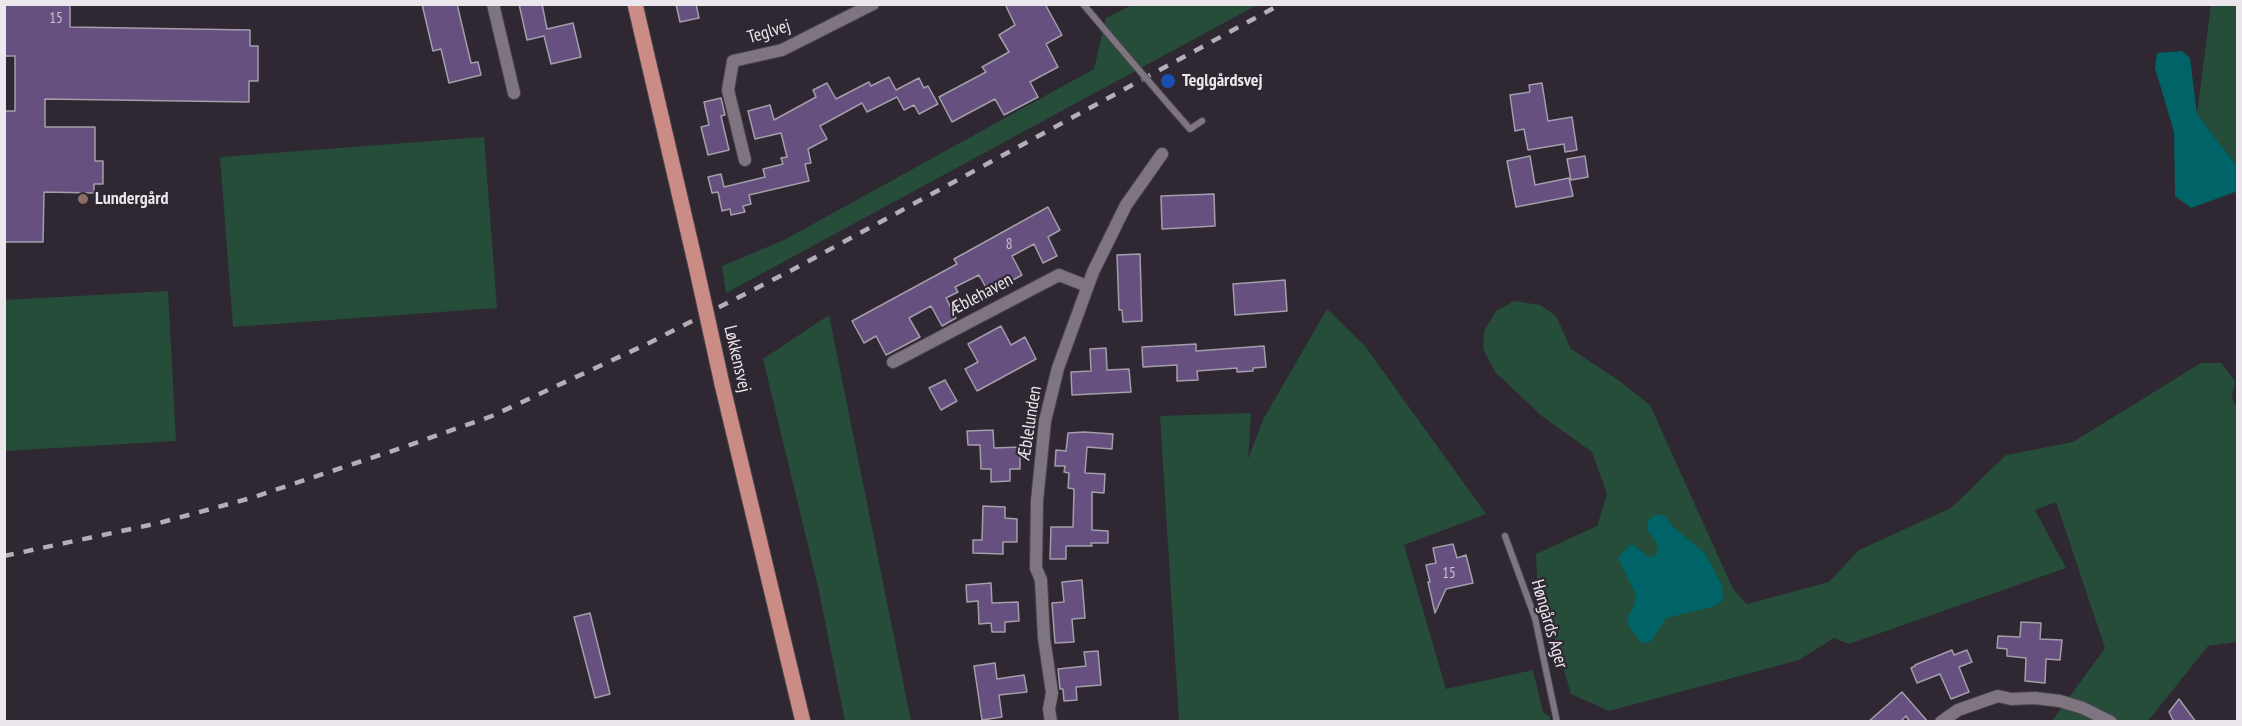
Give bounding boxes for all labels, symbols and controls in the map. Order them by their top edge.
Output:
house number: 15 [49,10,63,28]
street label: Teglvej [745,15,793,49]
place label: Teglgårdsvej [1182,70,1263,92]
marker: Teglgårdsvej [1159,72,1177,90]
place label: Lundergård [95,188,168,210]
marker: Lundergård [76,192,90,206]
house number: 8 [1006,236,1012,254]
street label: Æblehaven [945,269,1017,321]
street label: Løkkensvej [719,323,755,395]
street label: Æblelunden [1013,384,1047,462]
house number: 15 [1442,565,1456,583]
street label: Høngårds Ager [1526,577,1572,671]

